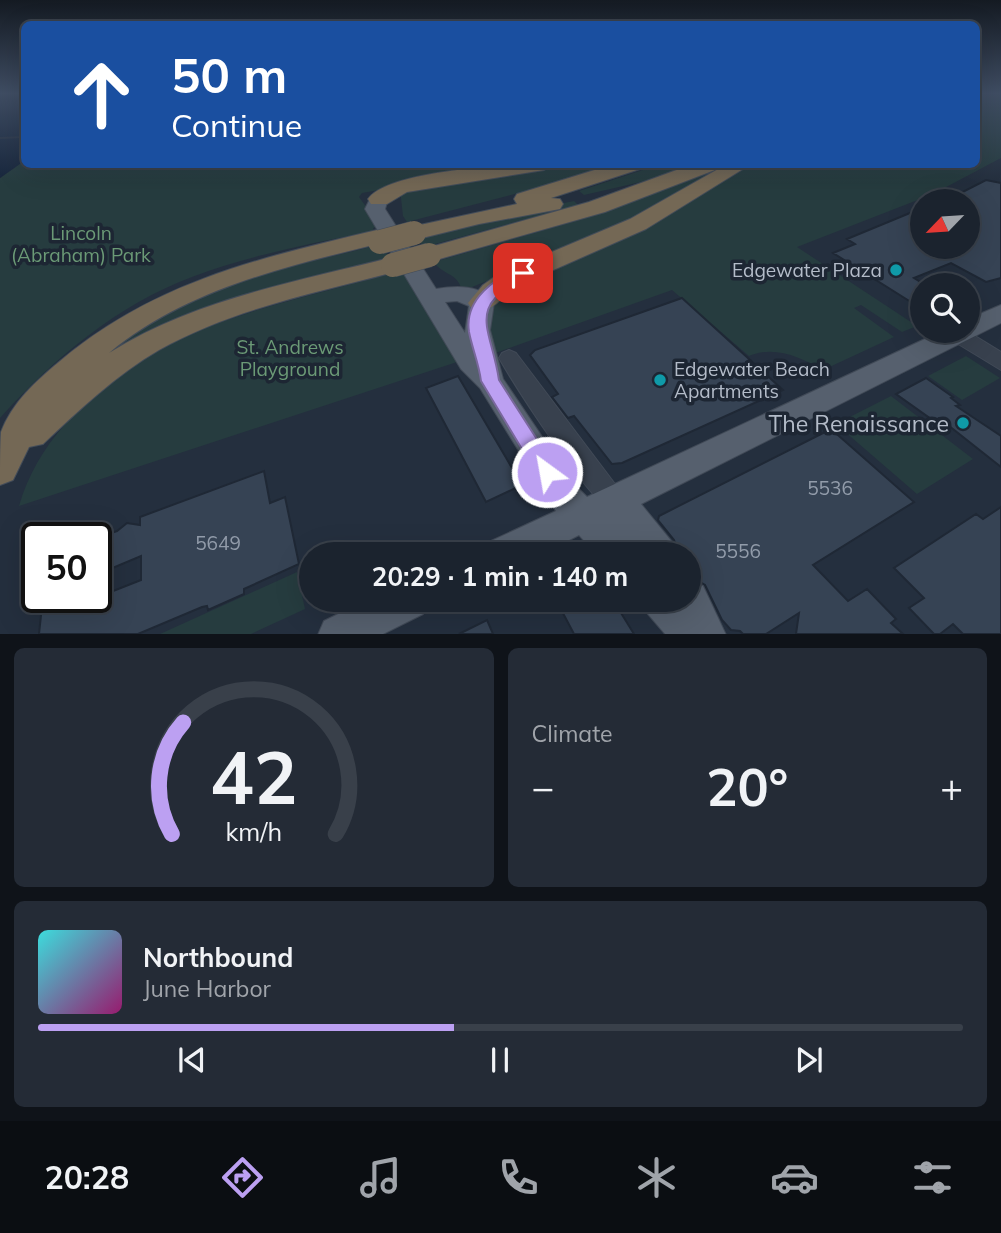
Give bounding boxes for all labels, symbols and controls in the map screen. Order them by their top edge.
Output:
text: 50 m [171,44,287,105]
icon: ahead [56,49,147,140]
text: Continue [171,105,302,145]
north arrow [910,189,980,259]
map controls [910,189,980,343]
park label: Lincoln (Abraham) Park [11,221,151,267]
pin [493,243,553,303]
icon: arrive [504,254,542,292]
place label: Edgewater Plaza [732,258,882,282]
marker: Edgewater Plaza [888,262,904,278]
button: search [910,273,980,343]
park label: St. Andrews Playground [236,335,344,381]
place label: Edgewater Beach Apartments [674,357,830,403]
marker: Edgewater Beach Apartments [652,372,668,388]
place label: The Renaissance [768,409,949,438]
marker: The Renaissance [955,415,971,431]
position arrow [510,435,584,509]
house number: 5536 [807,476,853,500]
speed limit sign: 50 [21,522,112,613]
house number: 5649 [195,531,241,555]
house number: 5556 [715,539,761,563]
text: 20:29 · 1 min · 140 m [372,560,628,593]
text: Climate [532,719,613,748]
text: 42 [210,731,297,822]
text: 20° [706,754,788,819]
text: − [532,763,554,811]
text: + [940,763,963,811]
text: km/h [225,815,282,846]
text: Northbound [143,941,293,974]
text: June Harbor [143,974,271,1003]
icon: previous [173,1041,211,1079]
icon: pause [481,1041,519,1079]
icon: next [790,1041,828,1079]
icon: directions [218,1153,267,1202]
icon: music [356,1153,405,1202]
icon: phone [494,1153,543,1202]
icon: climate [632,1153,681,1202]
icon: car [770,1153,819,1202]
icon: filters [908,1153,957,1202]
text: 20:28 [44,1157,129,1197]

